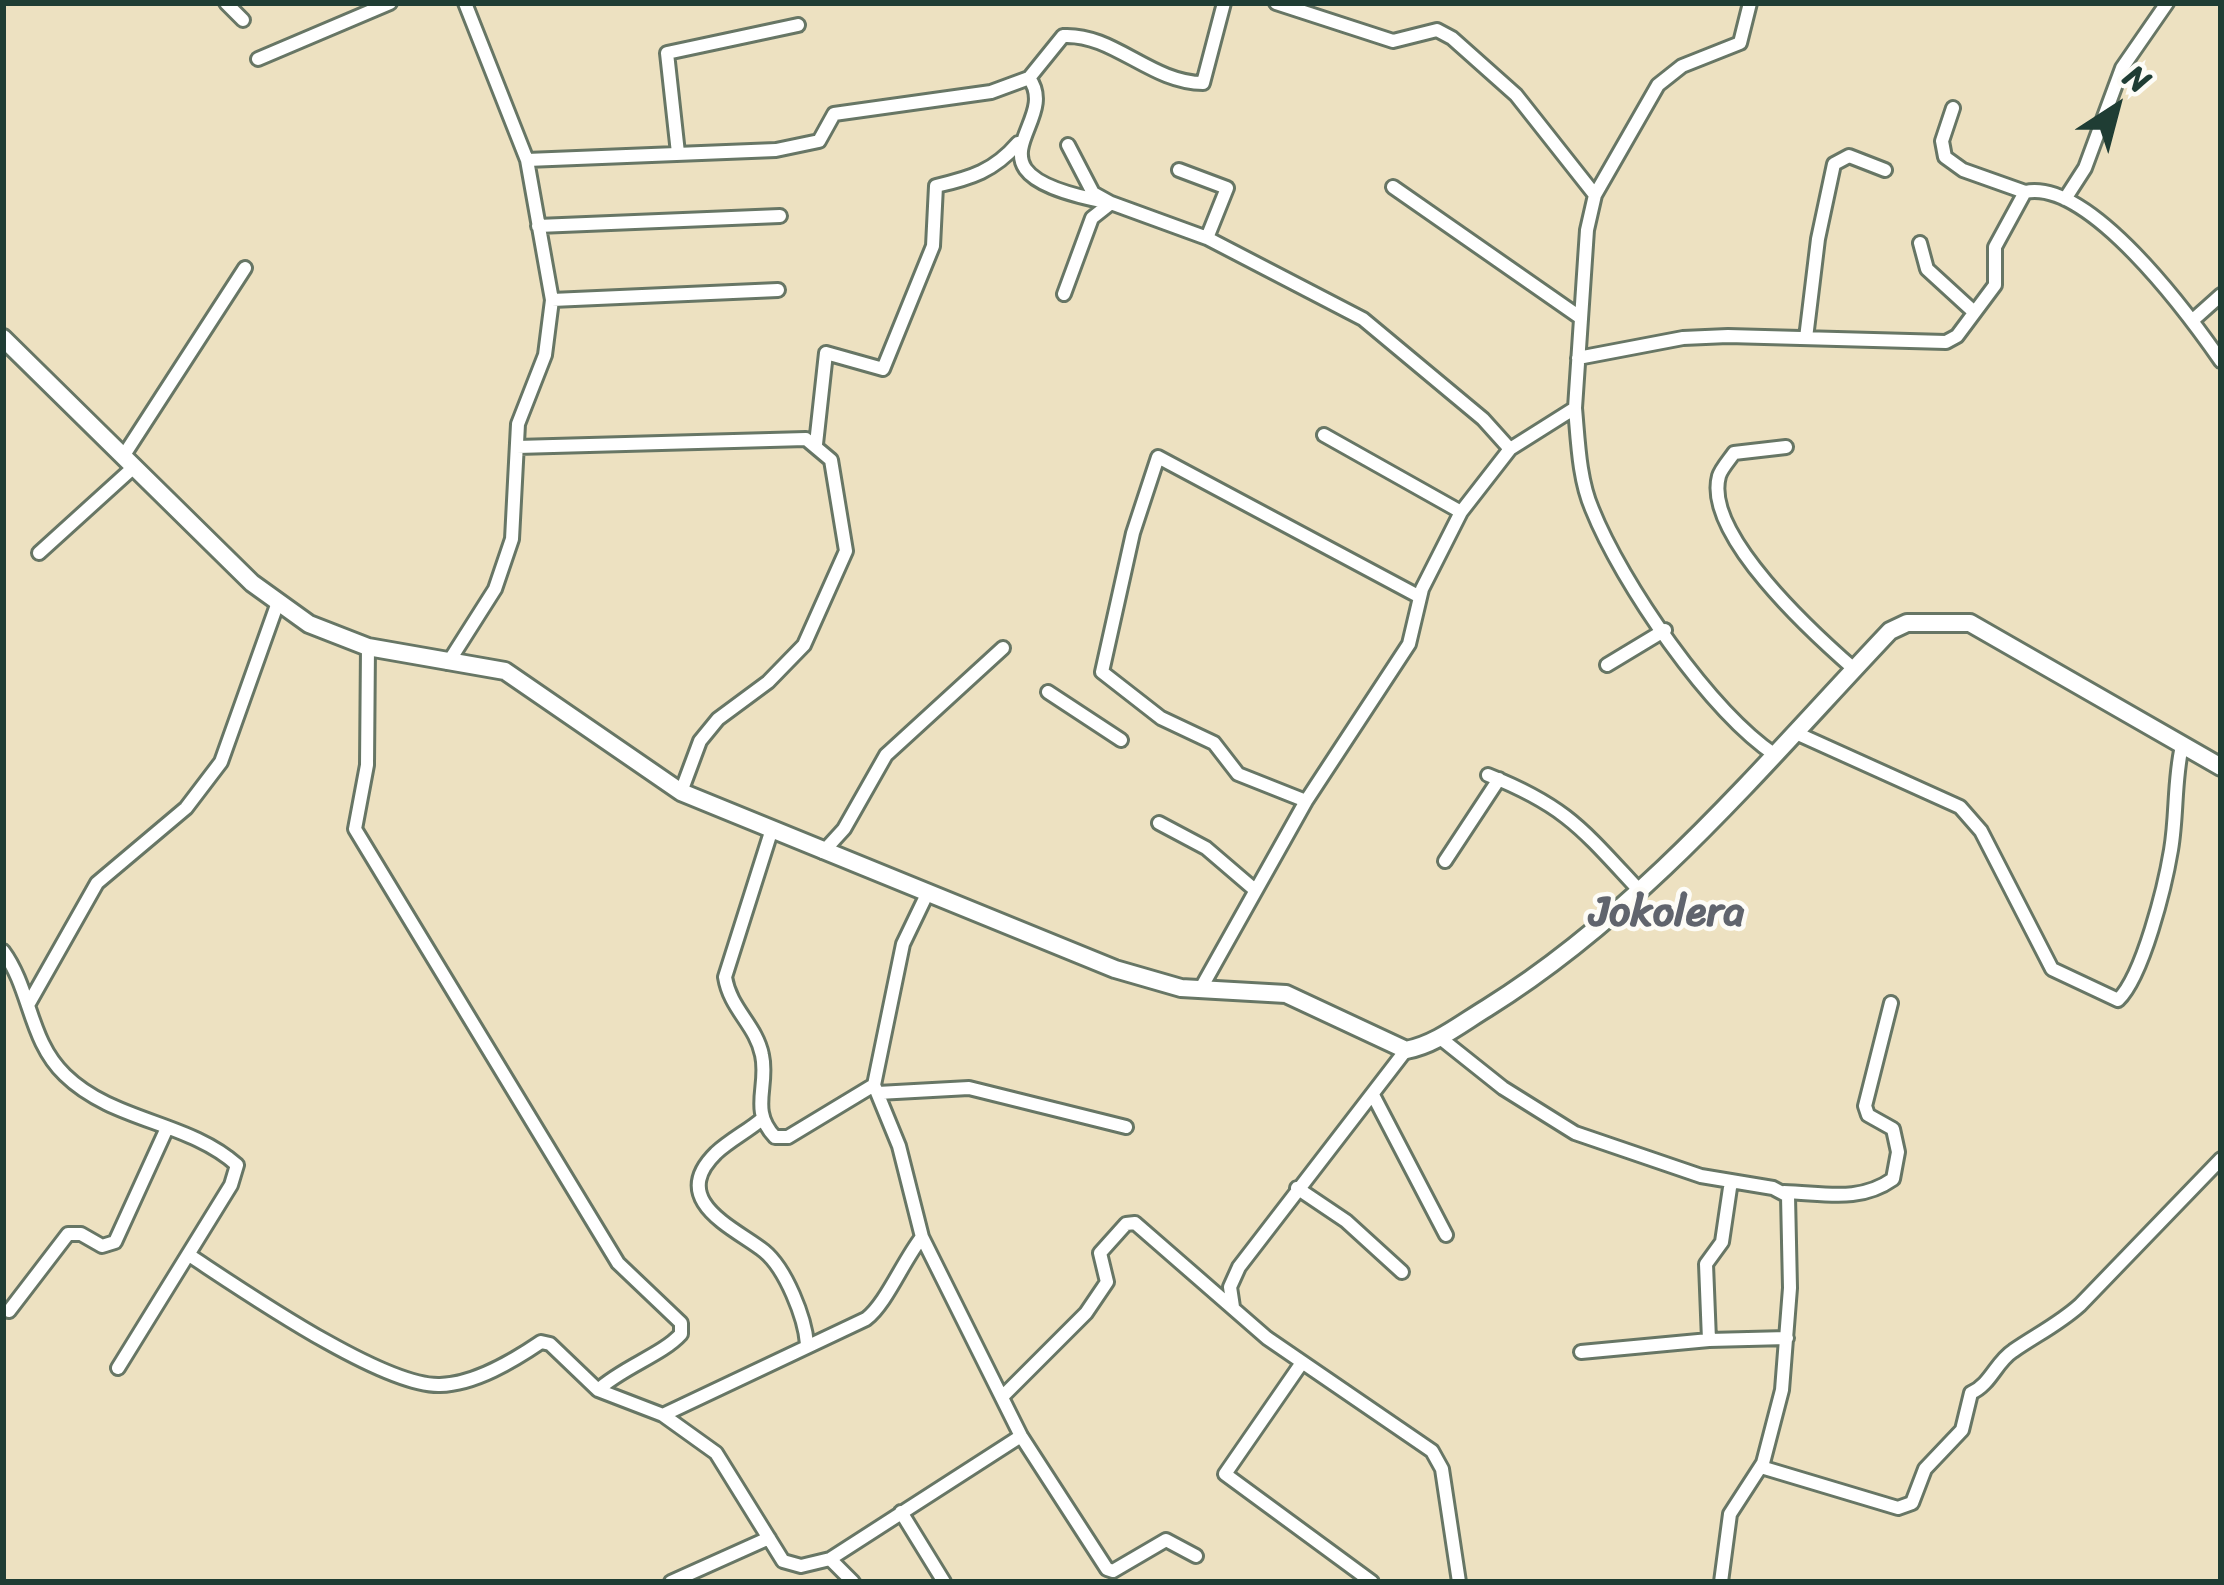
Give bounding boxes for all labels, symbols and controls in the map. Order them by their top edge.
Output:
north arrow [2056,48,2176,168]
text: N [2111,49,2163,109]
district label: Jokolera [1589,889,1745,939]

